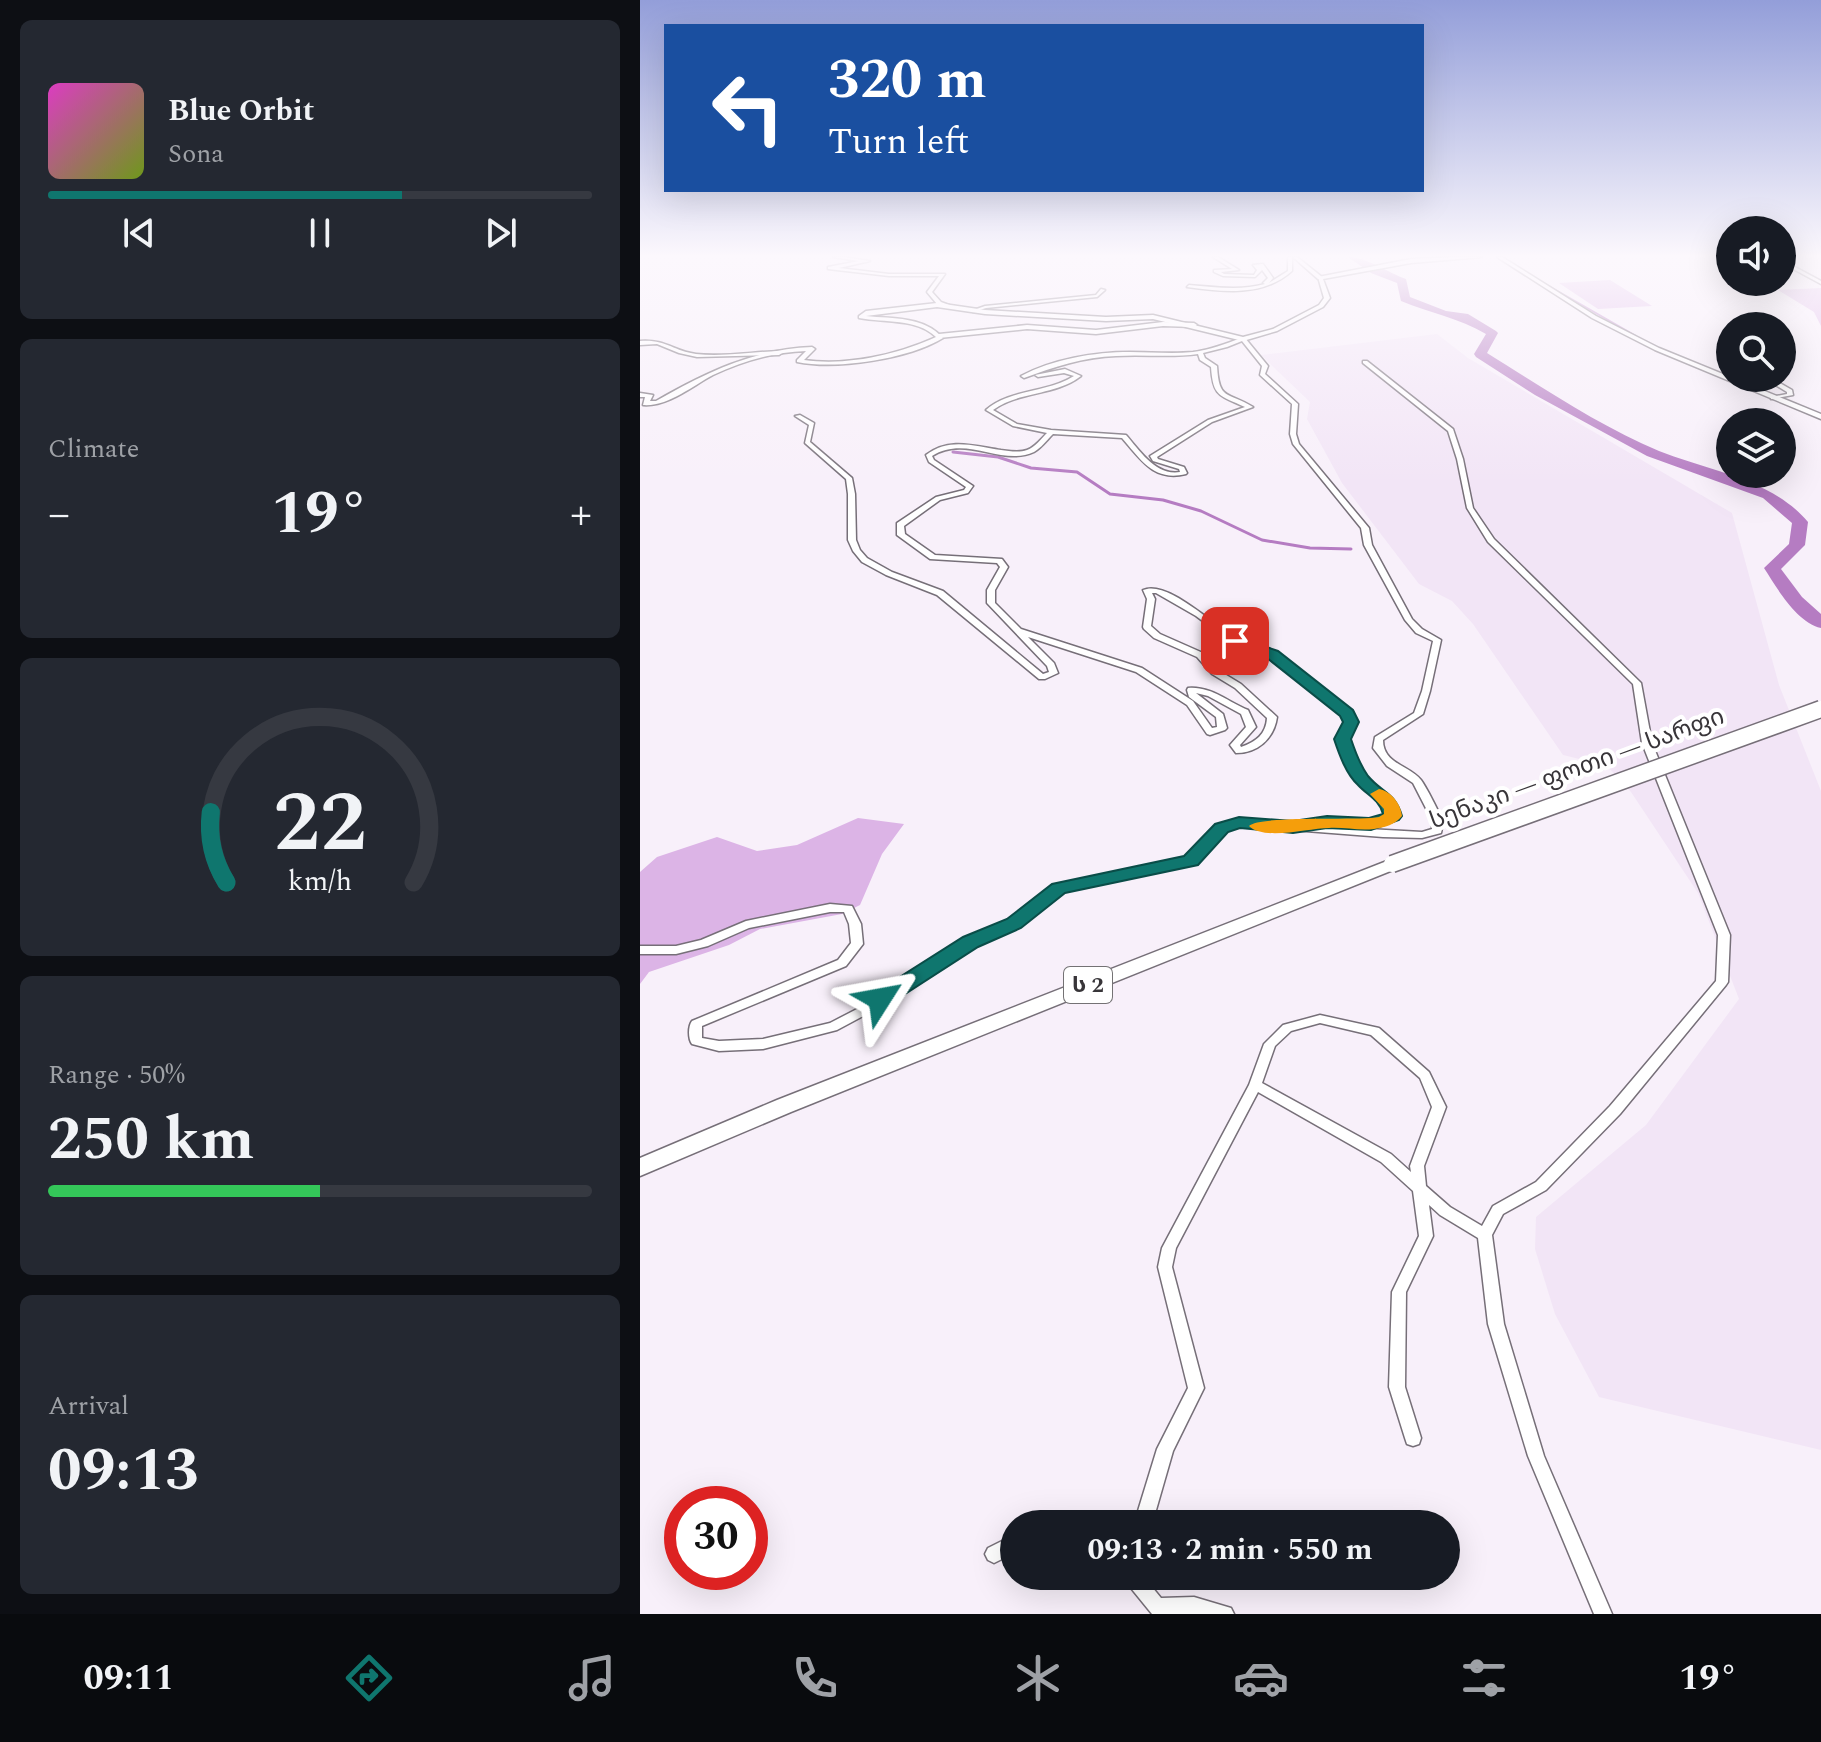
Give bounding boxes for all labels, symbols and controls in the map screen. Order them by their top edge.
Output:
text: 320 m [828,38,987,123]
icon: left [696,56,800,160]
text: Blue Orbit [168,88,314,134]
text: Turn left [828,115,969,170]
text: Sona [168,134,224,174]
icon: previous [117,211,161,255]
icon: pause [298,211,342,255]
icon: next [479,211,523,255]
map controls [1716,216,1796,488]
button: sound [1716,216,1796,296]
button: search [1716,312,1796,392]
button: layers [1716,408,1796,488]
text: Climate [48,429,139,469]
text: 19° [271,468,369,560]
text: − [48,481,70,548]
text: + [570,481,592,548]
pin [1201,607,1269,675]
icon: arrive [1213,619,1257,663]
street label: სენაკი — ფოთი — სარფი [1425,699,1729,839]
text: 22 [273,761,367,888]
text: km/h [288,860,352,903]
position arrow [838,957,922,1041]
road number: ს 2 [1064,967,1112,1003]
text: Range · 50% [48,1055,185,1095]
text: 250 km [48,1094,254,1186]
text: Arrival [48,1386,129,1426]
text: 09:13 [48,1425,199,1517]
speed limit sign: 30 [664,1486,768,1590]
text: 09:13 · 2 min · 550 m [1087,1527,1373,1573]
icon: directions [341,1650,397,1706]
icon: music [564,1650,620,1706]
icon: phone [787,1650,843,1706]
icon: climate [1010,1650,1066,1706]
icon: car [1233,1650,1289,1706]
icon: filters [1456,1650,1512,1706]
text: 09:11 [84,1651,174,1706]
text: 19° [1679,1651,1737,1706]

